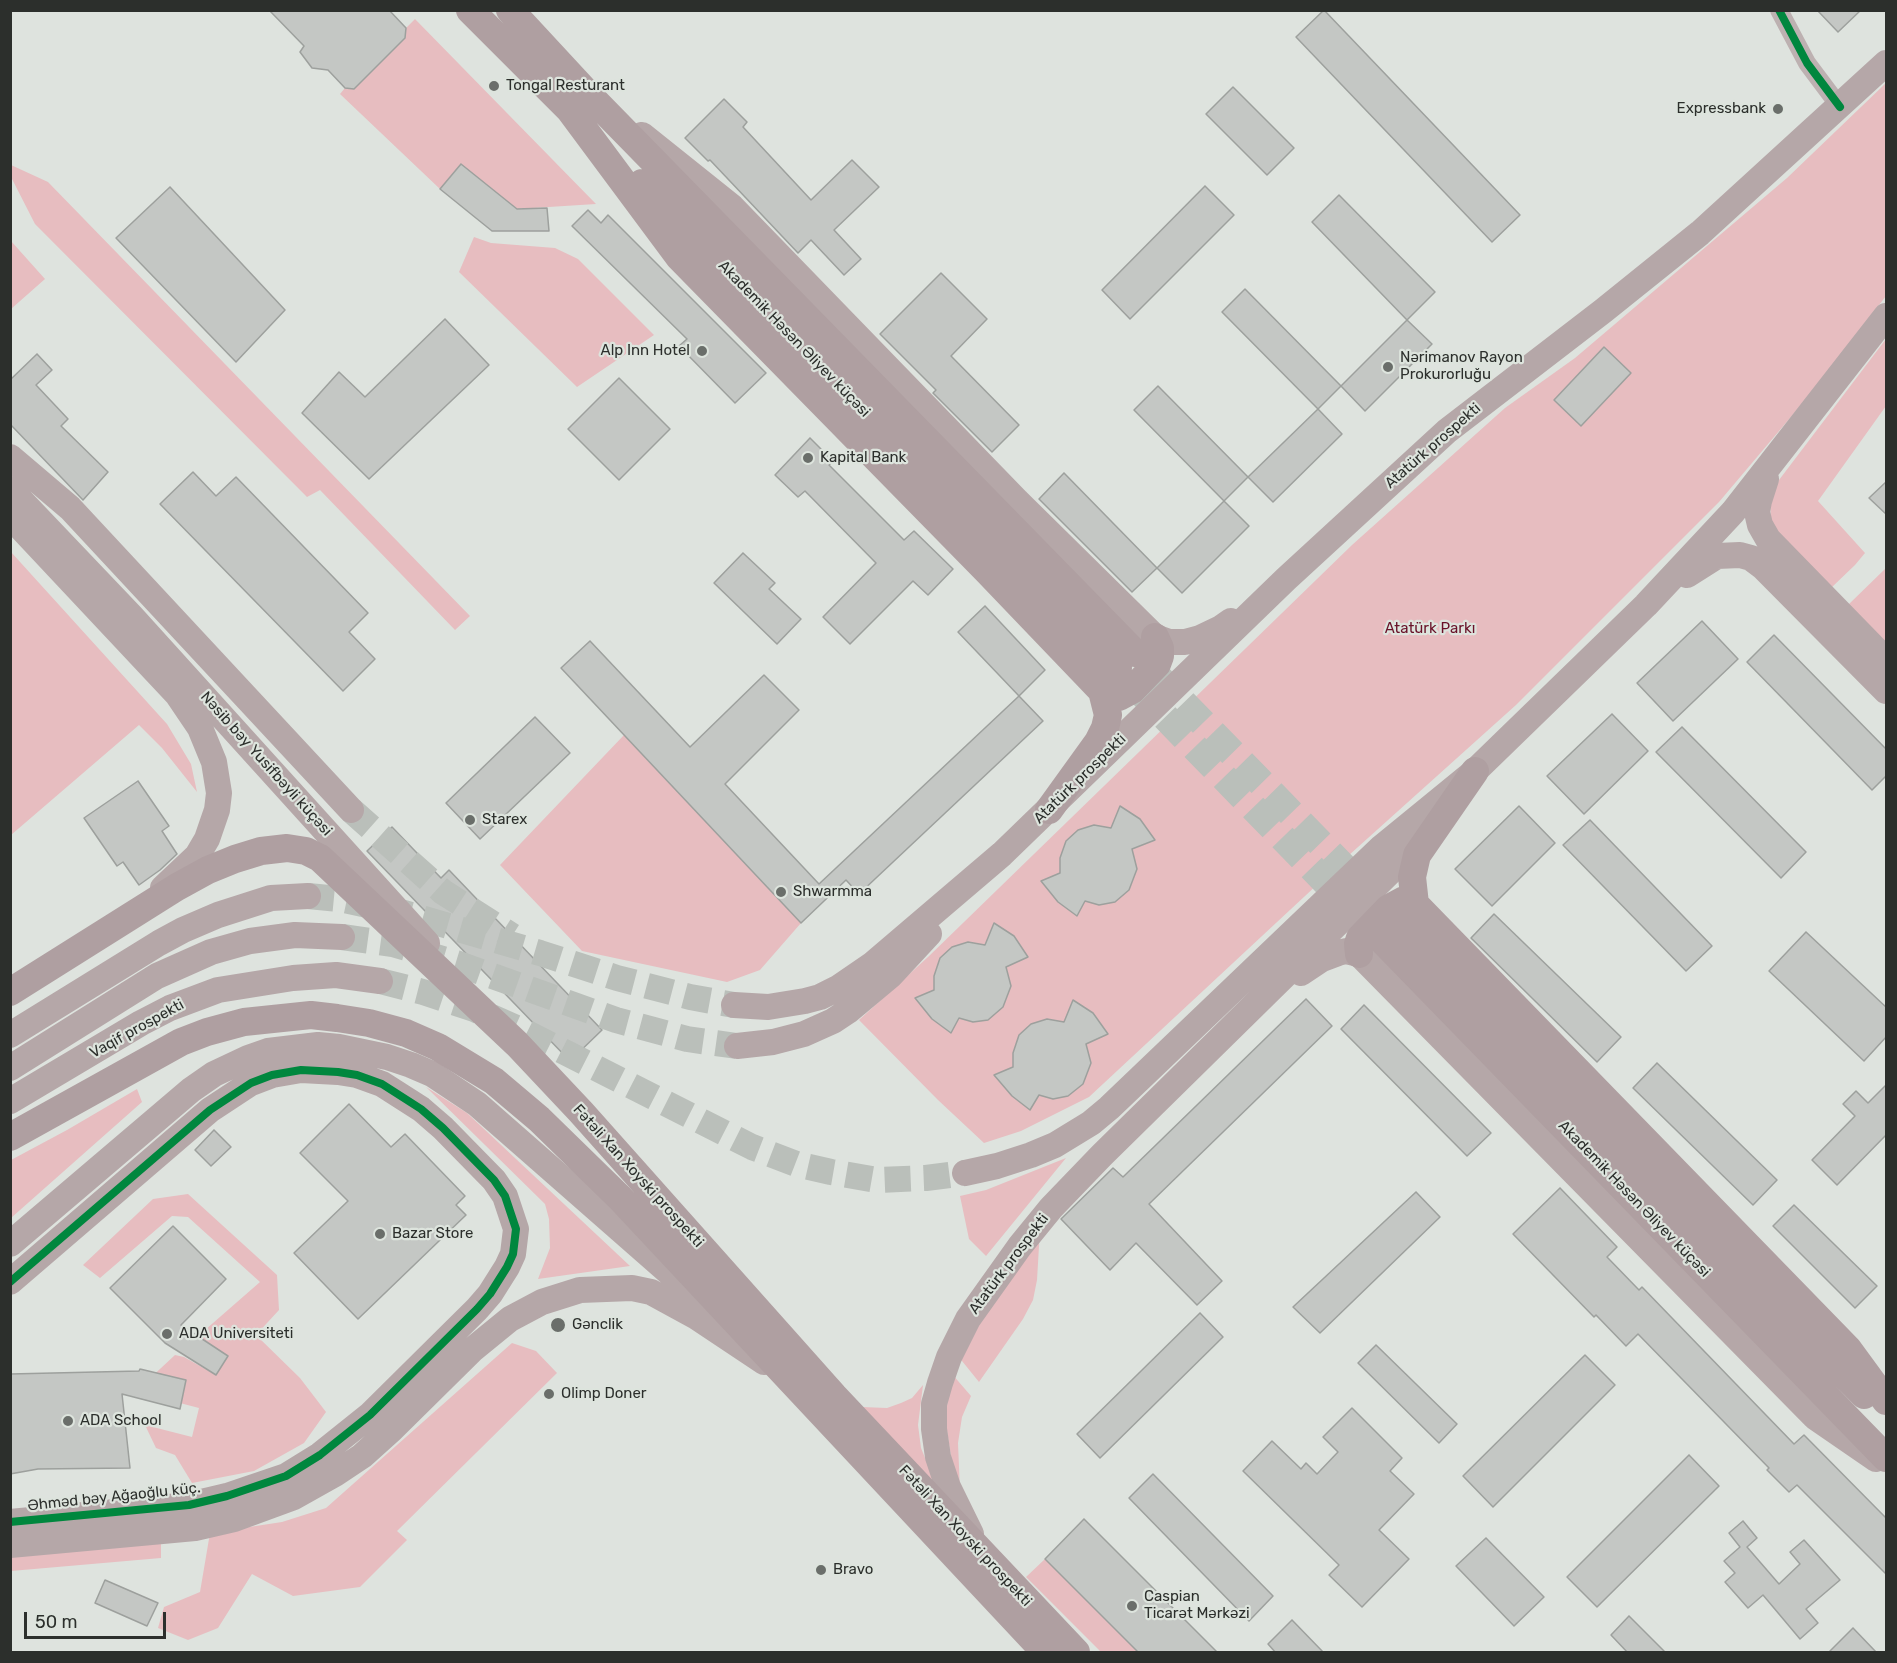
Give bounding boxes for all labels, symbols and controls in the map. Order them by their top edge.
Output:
place label: Tongal Resturant [506,77,625,95]
marker: Tongal Resturant [487,79,501,93]
place label: Expressbank [1677,100,1766,118]
marker: Expressbank [1771,102,1785,116]
street label: Akademik Həsən Əliyev küçəsi [714,257,874,421]
place label: Alp Inn Hotel [601,342,690,360]
marker: Alp Inn Hotel [695,344,709,358]
place label: Nərimanov Rayon Prokurorluğu [1400,349,1523,384]
marker: Nərimanov Rayon Prokurorluğu [1381,360,1395,374]
street label: Atatürk prospekti [1381,399,1485,493]
place label: Kapital Bank [820,449,906,467]
marker: Kapital Bank [801,451,815,465]
park label: Atatürk Parkı [1385,620,1475,638]
street label: Nəsib bəy Yusifbəyli küçəsi [196,688,336,840]
street label: Atatürk prospekti [1030,730,1130,828]
place label: Starex [482,811,527,829]
marker: Starex [463,813,477,827]
place label: Shwarmma [793,883,872,901]
marker: Shwarmma [774,885,788,899]
street label: Vaqif prospekti [87,996,187,1062]
street label: Fətəli Xan Xoyski prospekti [569,1101,707,1251]
street label: Akademik Həsən Əliyev küçəsi [1554,1117,1714,1281]
street label: Atatürk prospekti [965,1210,1053,1318]
place label: Bazar Store [392,1225,473,1243]
marker: Bazar Store [373,1227,387,1241]
marker: Gənclik [549,1316,567,1334]
place label: Gənclik [572,1316,623,1334]
place label: ADA Universiteti [179,1325,293,1343]
marker: ADA Universiteti [160,1327,174,1341]
place label: Olimp Doner [561,1385,647,1403]
marker: Olimp Doner [542,1387,556,1401]
place label: ADA School [80,1412,162,1430]
marker: ADA School [61,1414,75,1428]
street label: Fətəli Xan Xoyski prospekti [895,1462,1035,1610]
street label: Əhməd bəy Ağaoğlu küç. [27,1479,201,1515]
place label: Bravo [833,1561,873,1579]
marker: Bravo [814,1563,828,1577]
place label: Caspian Ticarət Mərkəzi [1144,1588,1250,1623]
marker: Caspian Ticarət Mərkəzi [1125,1599,1139,1613]
scale bar [27,1600,170,1638]
text: 50 m [35,1611,78,1633]

